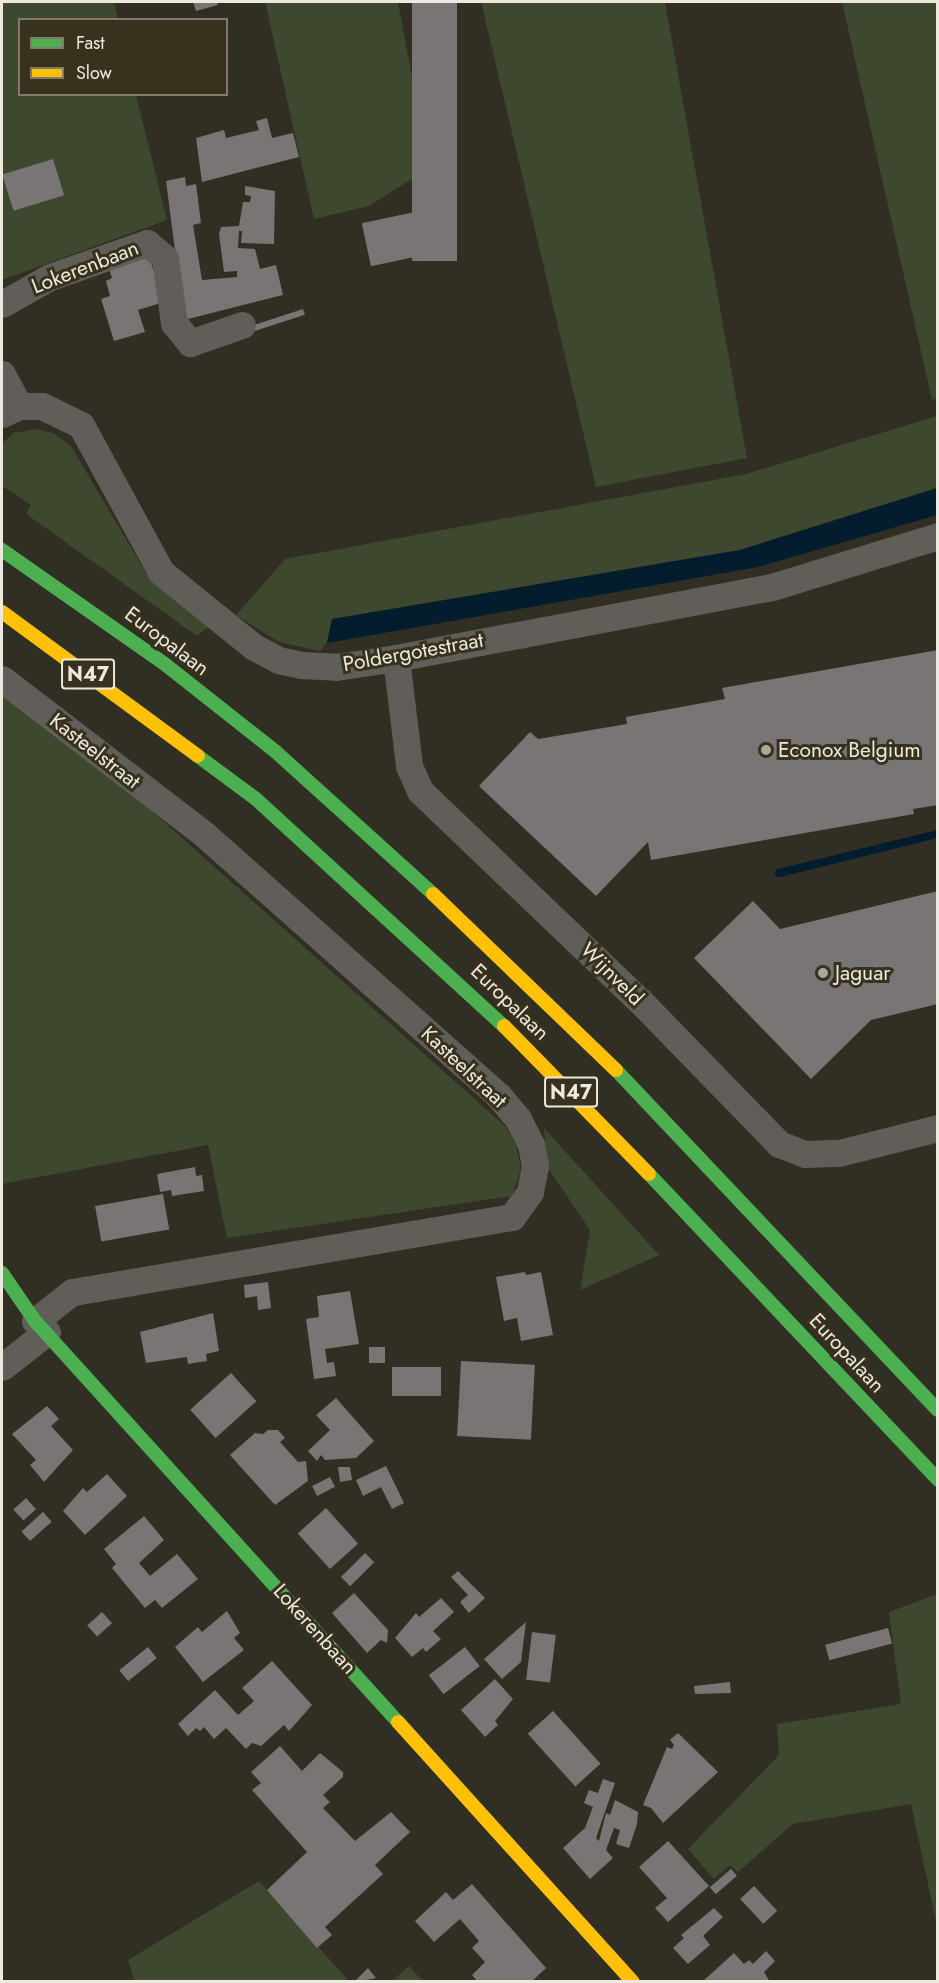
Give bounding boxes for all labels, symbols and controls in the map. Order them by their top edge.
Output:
legend [18,18,228,96]
text: Fast [76,30,105,56]
text: Slow [76,60,112,86]
street label: Lokerenbaan [28,235,142,299]
street label: Europalaan [120,601,214,681]
street label: Poldergotestraat [341,627,485,677]
road number: N47 [61,657,115,691]
street label: Kasteelstraat [45,708,145,794]
place label: Econox Belgium [778,737,921,763]
marker: Econox Belgium [759,743,773,757]
street label: Wijnveld [575,937,649,1011]
street label: Europalaan [466,959,554,1045]
place label: Jaguar [835,960,890,986]
marker: Jaguar [816,966,830,980]
street label: Kasteelstraat [416,1021,512,1113]
road number: N47 [544,1075,598,1109]
street label: Europalaan [804,1308,890,1398]
street label: Lokerenbaan [268,1579,362,1679]

